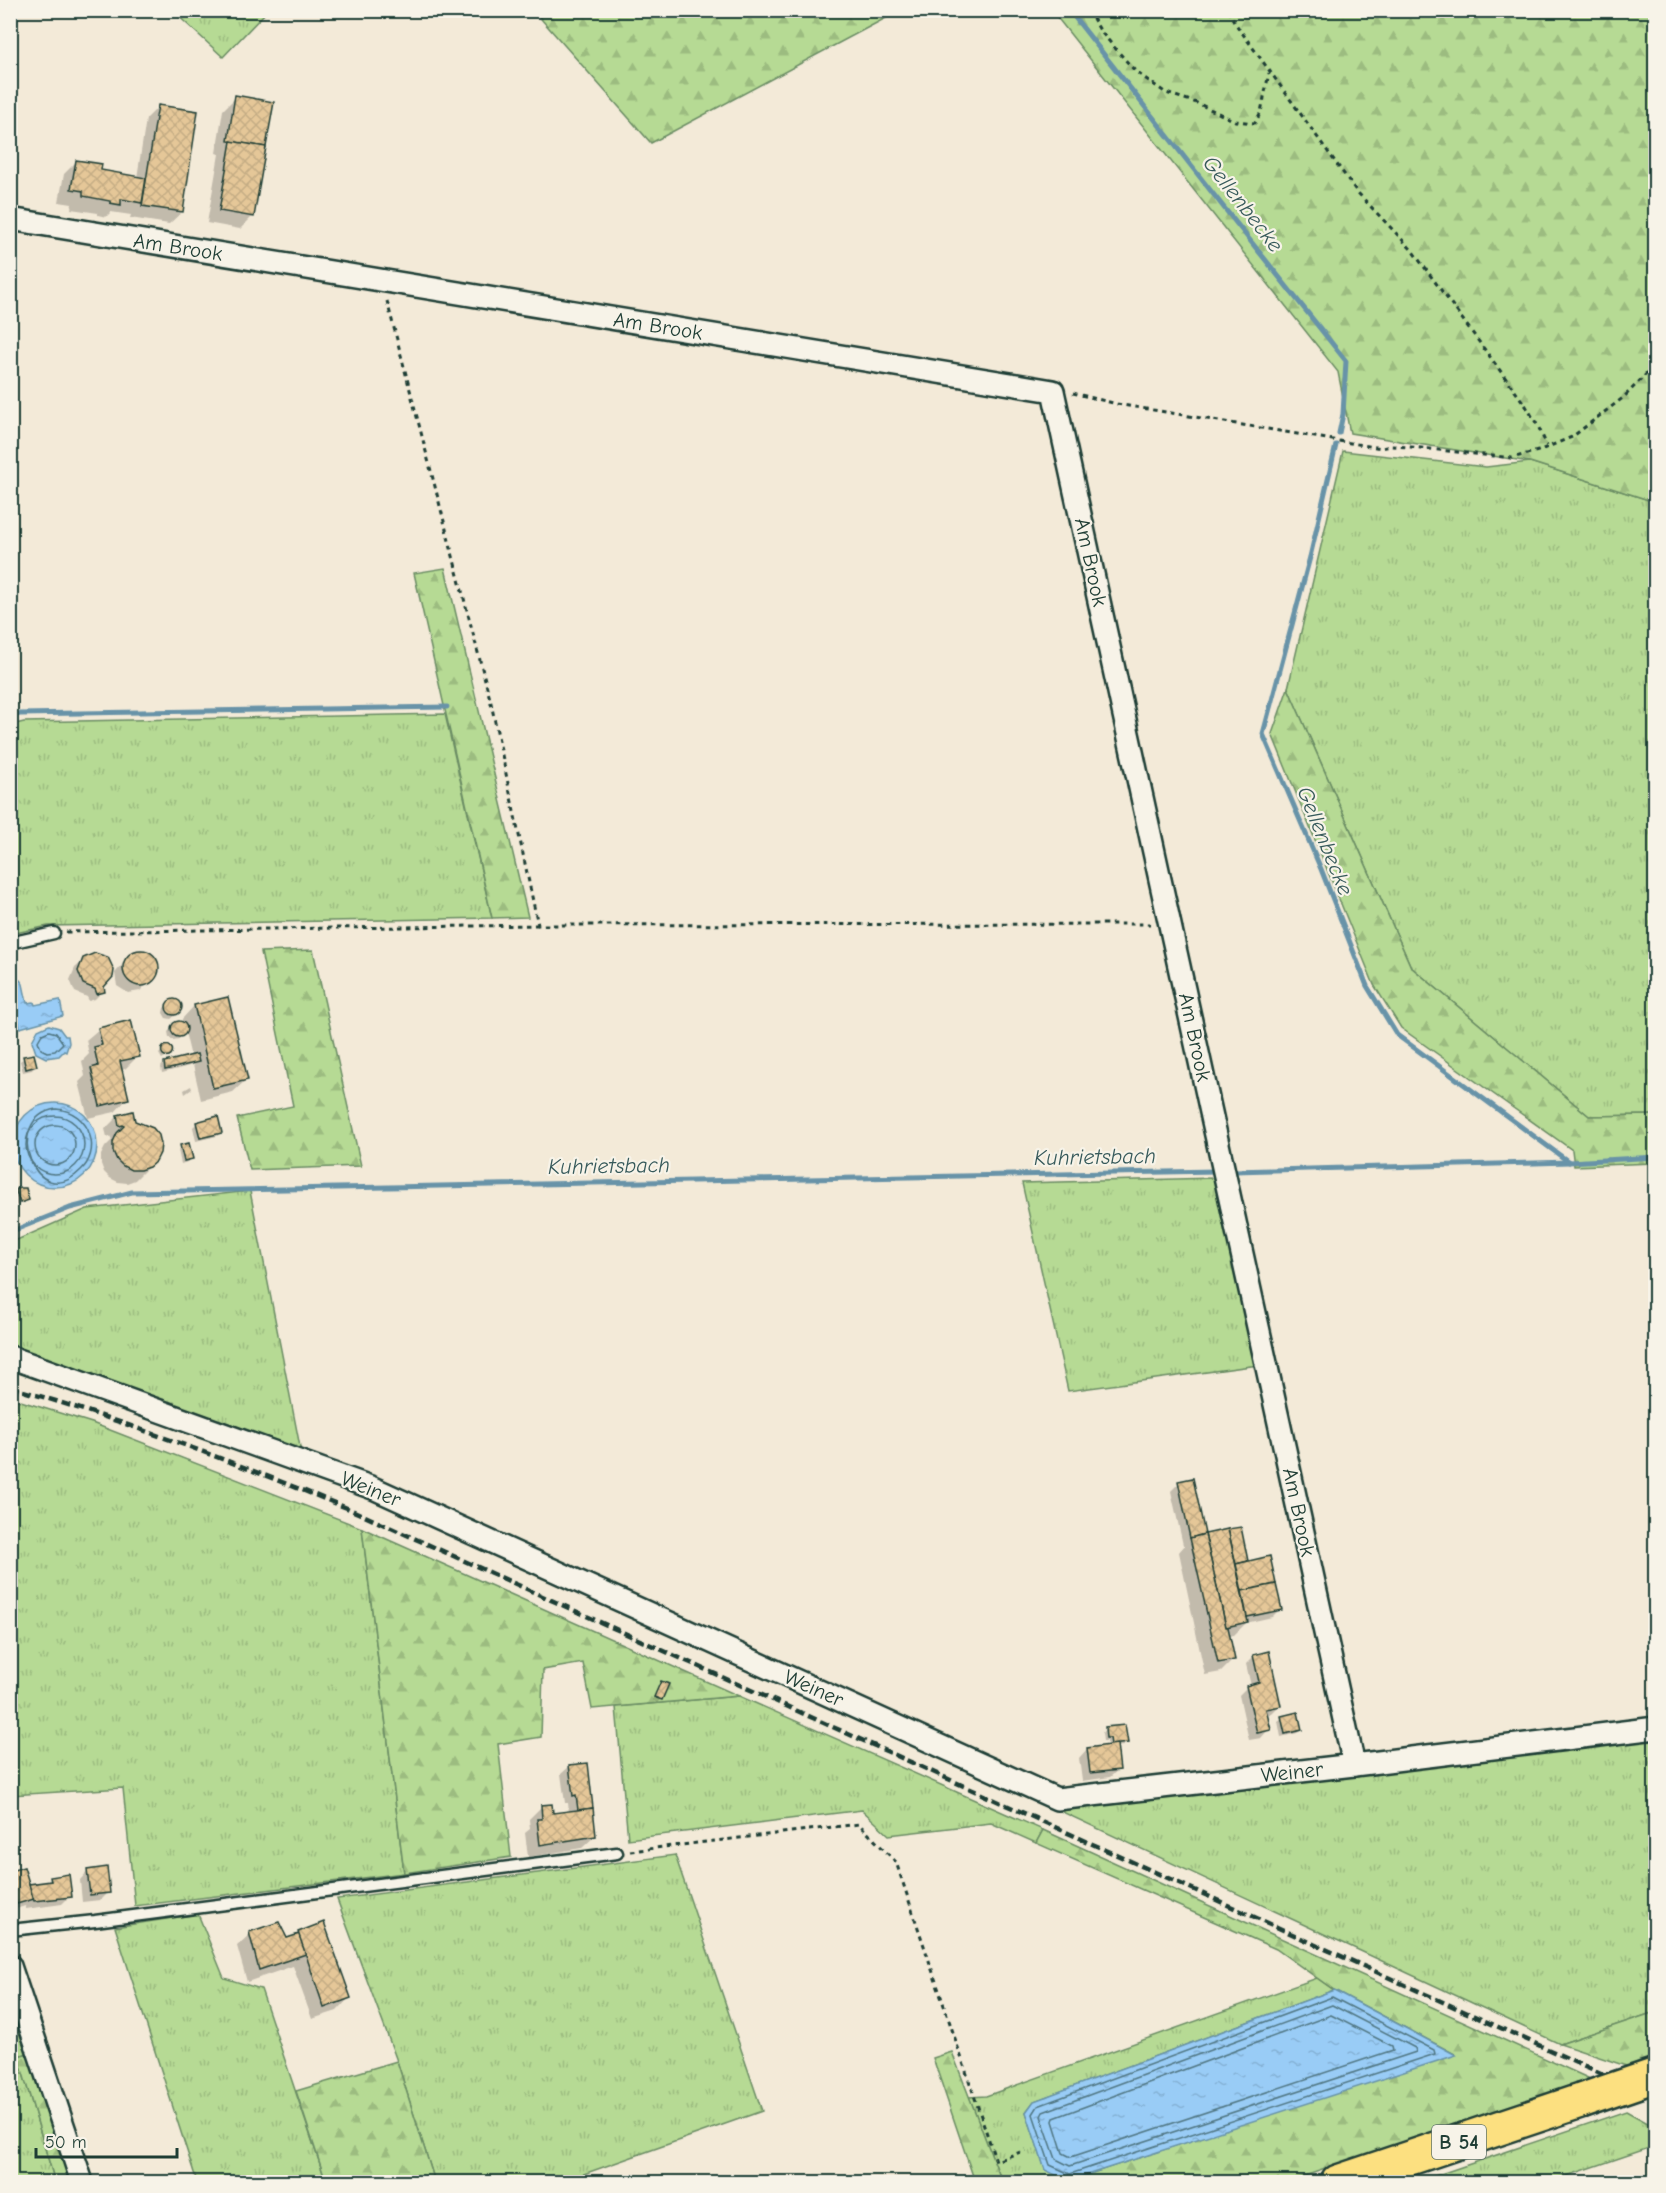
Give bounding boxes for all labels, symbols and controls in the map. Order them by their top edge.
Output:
water label: Gellenbecke [1197,151,1289,257]
street label: Am Brook [132,228,224,266]
street label: Am Brook [612,307,704,345]
street label: Am Brook [1070,516,1112,608]
water label: Gellenbecke [1291,783,1359,899]
street label: Am Brook [1174,991,1216,1083]
water label: Kuhrietsbach [1034,1143,1156,1171]
water label: Kuhrietsbach [548,1152,670,1180]
street label: Weiner [338,1466,405,1512]
street label: Am Brook [1278,1466,1320,1558]
street label: Weiner [781,1664,848,1712]
street label: Weiner [1260,1757,1325,1787]
scale bar [36,2121,177,2159]
road number: B 54 [1432,2125,1486,2159]
text: 50 m [45,2132,87,2153]

